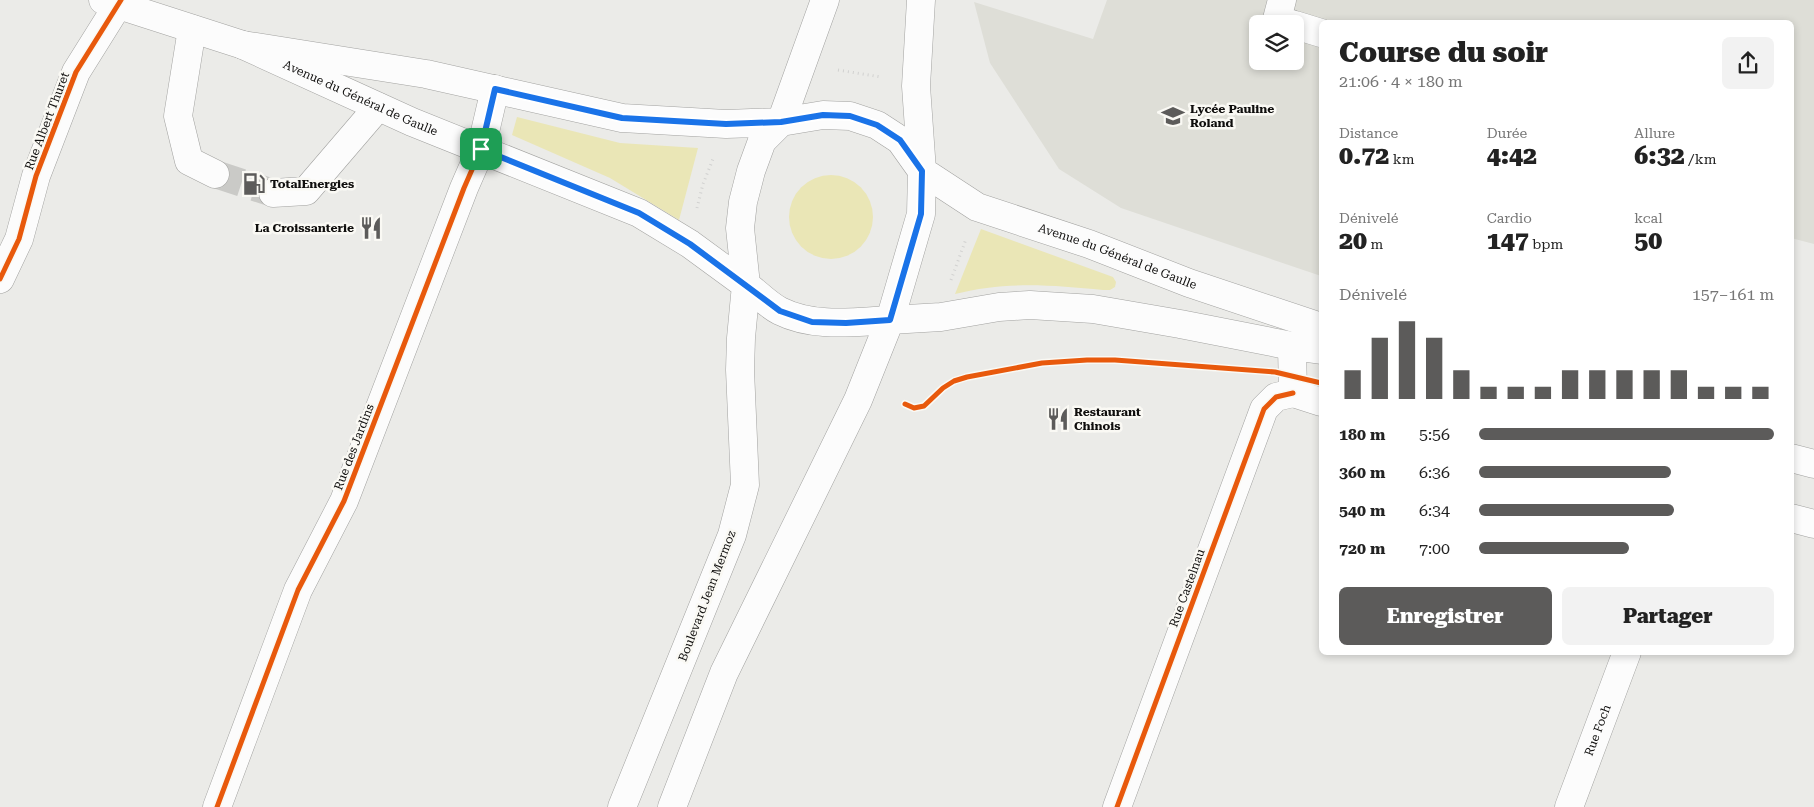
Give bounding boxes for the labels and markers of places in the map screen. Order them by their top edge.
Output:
place label: Lycée Pauline Roland [1190,102,1274,130]
school or university icon: Lycée Pauline Roland [1160,103,1186,129]
pin [460,128,502,170]
fuel station icon: TotalEnergies [241,171,267,197]
place label: TotalEnergies [270,177,354,191]
restaurant icon: La Croissanterie [358,215,384,241]
place label: La Croissanterie [255,221,354,235]
place label: Restaurant Chinois [1074,405,1141,433]
restaurant icon: Restaurant Chinois [1045,406,1071,432]

